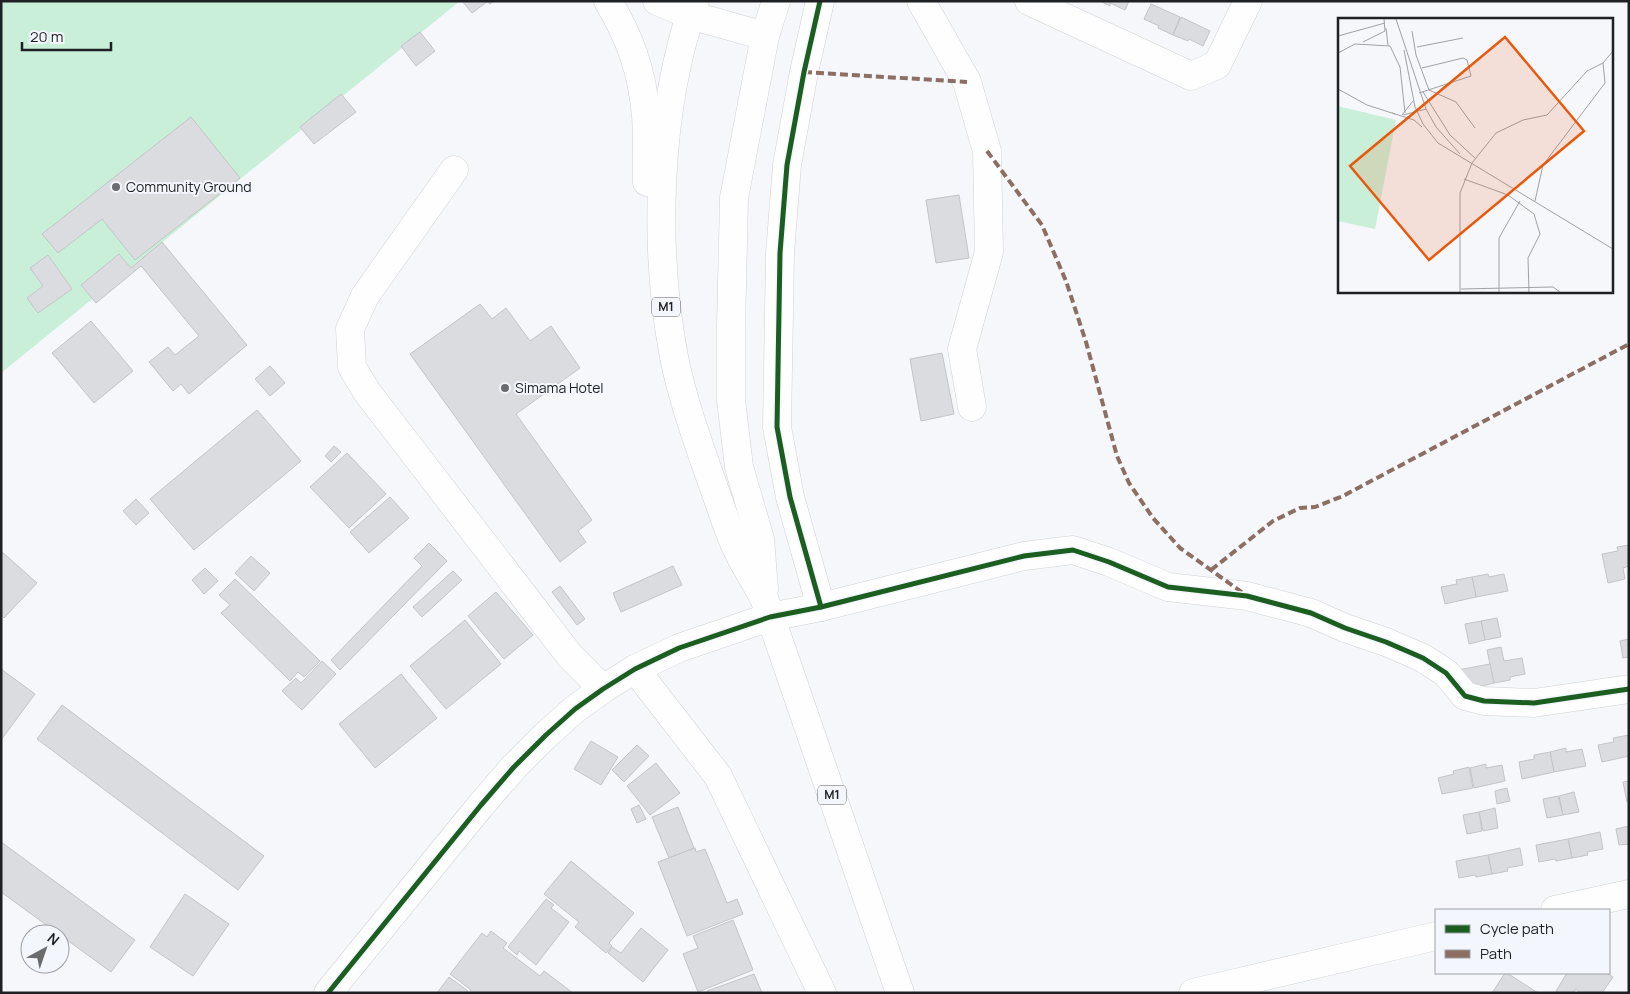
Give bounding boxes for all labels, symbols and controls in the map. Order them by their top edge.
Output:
inset map [1338,18,1612,292]
scale bar [22,20,111,52]
text: 20 m [30,26,63,47]
place label: Community Ground [126,177,251,196]
marker: Community Ground [110,181,122,193]
road number: M1 [652,298,680,316]
place label: Simama Hotel [515,378,604,397]
marker: Simama Hotel [499,382,511,394]
road number: M1 [818,786,846,804]
legend [1435,909,1610,974]
text: Cycle path [1480,918,1554,939]
north arrow [20,924,70,974]
text: N [44,928,64,949]
text: Path [1480,943,1512,964]

